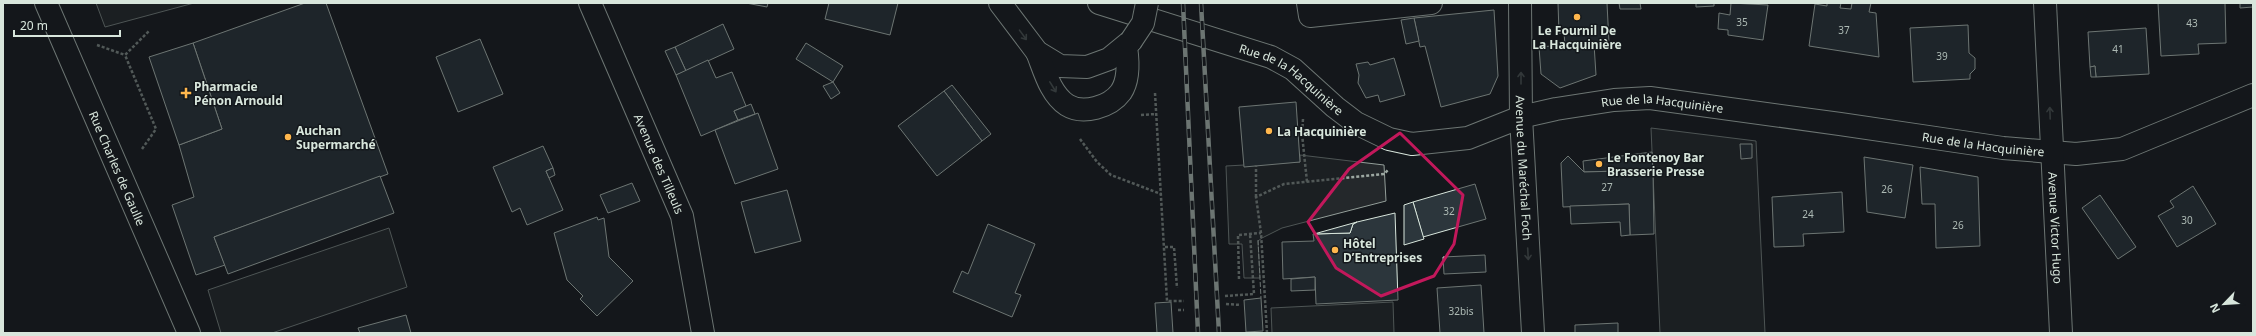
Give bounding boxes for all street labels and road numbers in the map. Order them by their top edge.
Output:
street label: Rue de la Hacquinière [1237,39,1347,119]
street label: Rue de la Hacquinière [1600,89,1725,116]
street label: Avenue du Maréchal Foch [1512,95,1536,241]
street label: Rue Charles de Gaulle [85,108,150,228]
street label: Avenue des Tilleuls [630,111,689,217]
street label: Rue de la Hacquinière [1921,128,2045,160]
street label: Avenue Victor Hugo [2045,171,2067,284]

